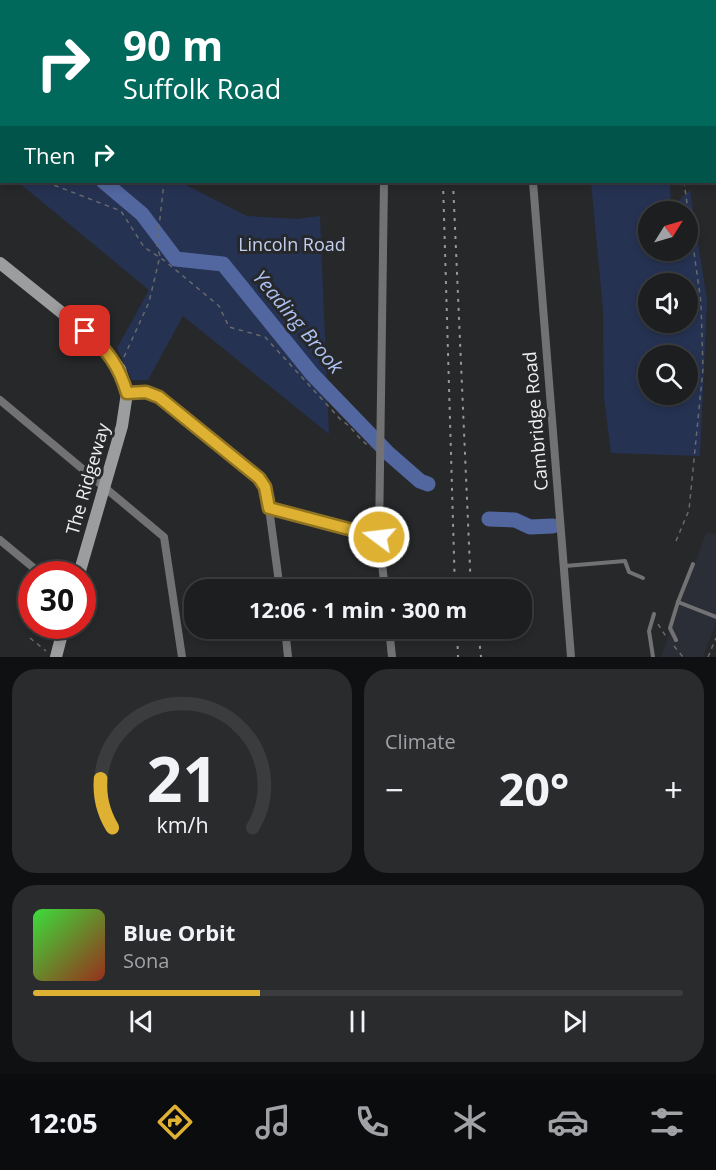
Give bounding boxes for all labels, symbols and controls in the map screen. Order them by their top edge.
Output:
text: 90 m [123,16,223,73]
icon: right [24,24,102,102]
text: Suffolk Road [123,70,281,107]
icon: right [87,138,120,171]
text: Then [24,140,75,170]
north arrow [638,201,698,261]
map controls [638,201,698,405]
park label: Lincoln Road [238,232,346,256]
water label: Yeading Brook [247,264,350,380]
button: sound [638,273,698,333]
pin [59,305,110,356]
icon: arrive [68,314,101,347]
button: search [638,345,698,405]
street label: Cambridge Road [517,351,553,492]
street label: The Ridgeway [60,419,115,537]
position arrow [347,505,411,569]
speed limit sign: 30 [18,561,96,639]
text: 12:06 · 1 min · 300 m [249,594,467,624]
text: Climate [385,728,456,755]
text: 21 [146,735,218,820]
text: 20° [499,758,569,819]
text: − [385,767,404,812]
text: + [664,767,683,812]
text: km/h [156,810,208,839]
text: Blue Orbit [123,917,235,947]
text: Sona [123,947,169,974]
icon: previous [125,1005,158,1038]
icon: pause [341,1005,374,1038]
icon: next [558,1005,591,1038]
icon: directions [154,1101,196,1143]
icon: music [252,1101,294,1143]
icon: phone [351,1101,393,1143]
icon: climate [449,1101,491,1143]
icon: car [547,1101,589,1143]
icon: filters [646,1101,688,1143]
text: 12:05 [28,1104,98,1141]

